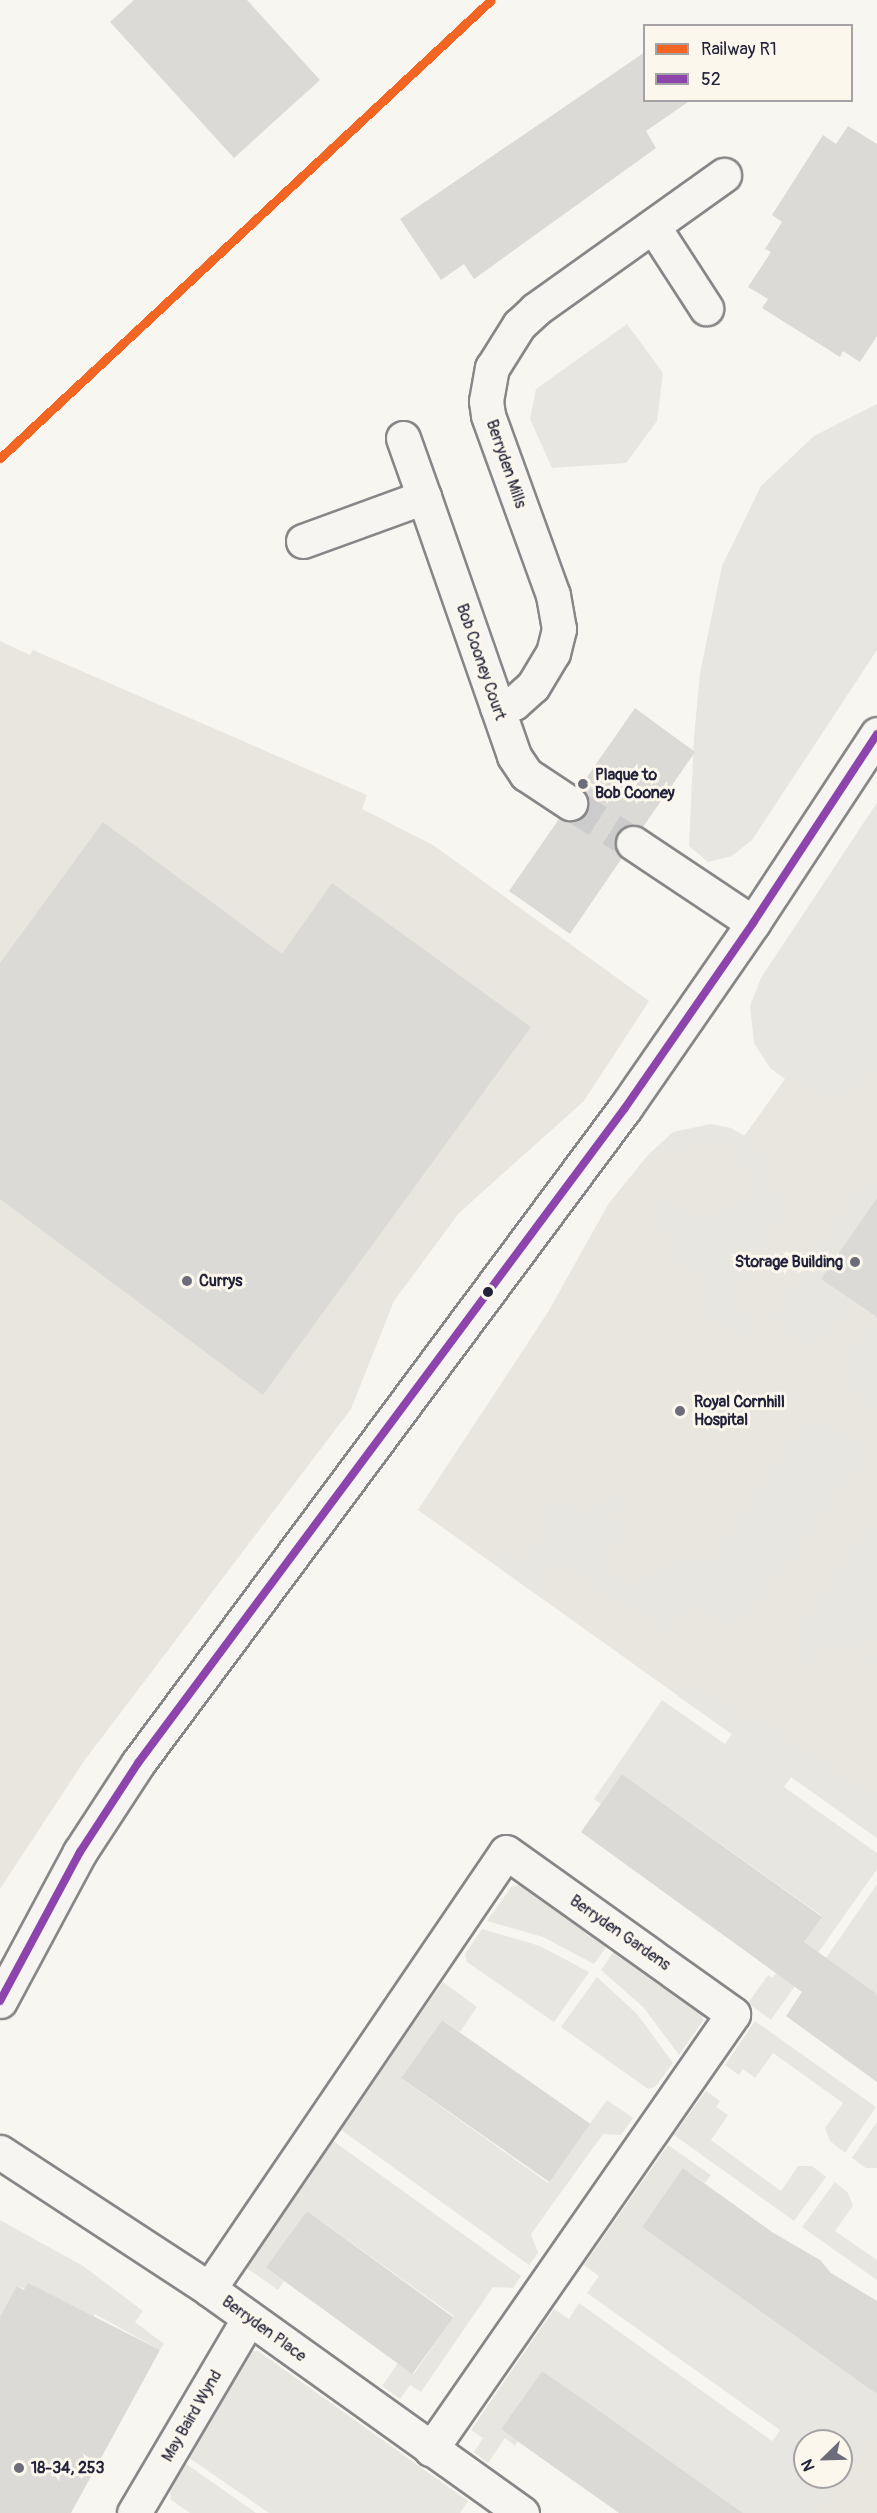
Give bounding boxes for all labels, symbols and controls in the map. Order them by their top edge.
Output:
legend [643,24,853,102]
text: Railway R1 [701,38,777,61]
text: 52 [701,68,721,91]
street label: Berryden Mills [482,417,530,511]
street label: Bob Cooney Court [452,601,510,723]
place label: Plaque to Bob Cooney [595,765,675,803]
marker: Plaque to Bob Cooney [576,777,590,791]
place label: Storage Building [735,1252,843,1272]
marker: Storage Building [848,1255,862,1269]
place label: Currys [199,1271,242,1291]
marker: Currys [180,1274,194,1288]
unlabelled marker [482,1286,494,1298]
place label: Royal Cornhill Hospital [694,1392,785,1430]
marker: Royal Cornhill Hospital [671,1402,689,1420]
street label: Berryden Gardens [566,1891,674,1975]
street label: Berryden Place [218,2292,310,2366]
street label: May Baird Wynd [158,2367,226,2465]
north arrow [793,2429,853,2489]
text: N [797,2456,820,2474]
place label: 18-34, 253 [31,2458,104,2478]
marker: 18-34, 253 [12,2461,26,2475]

